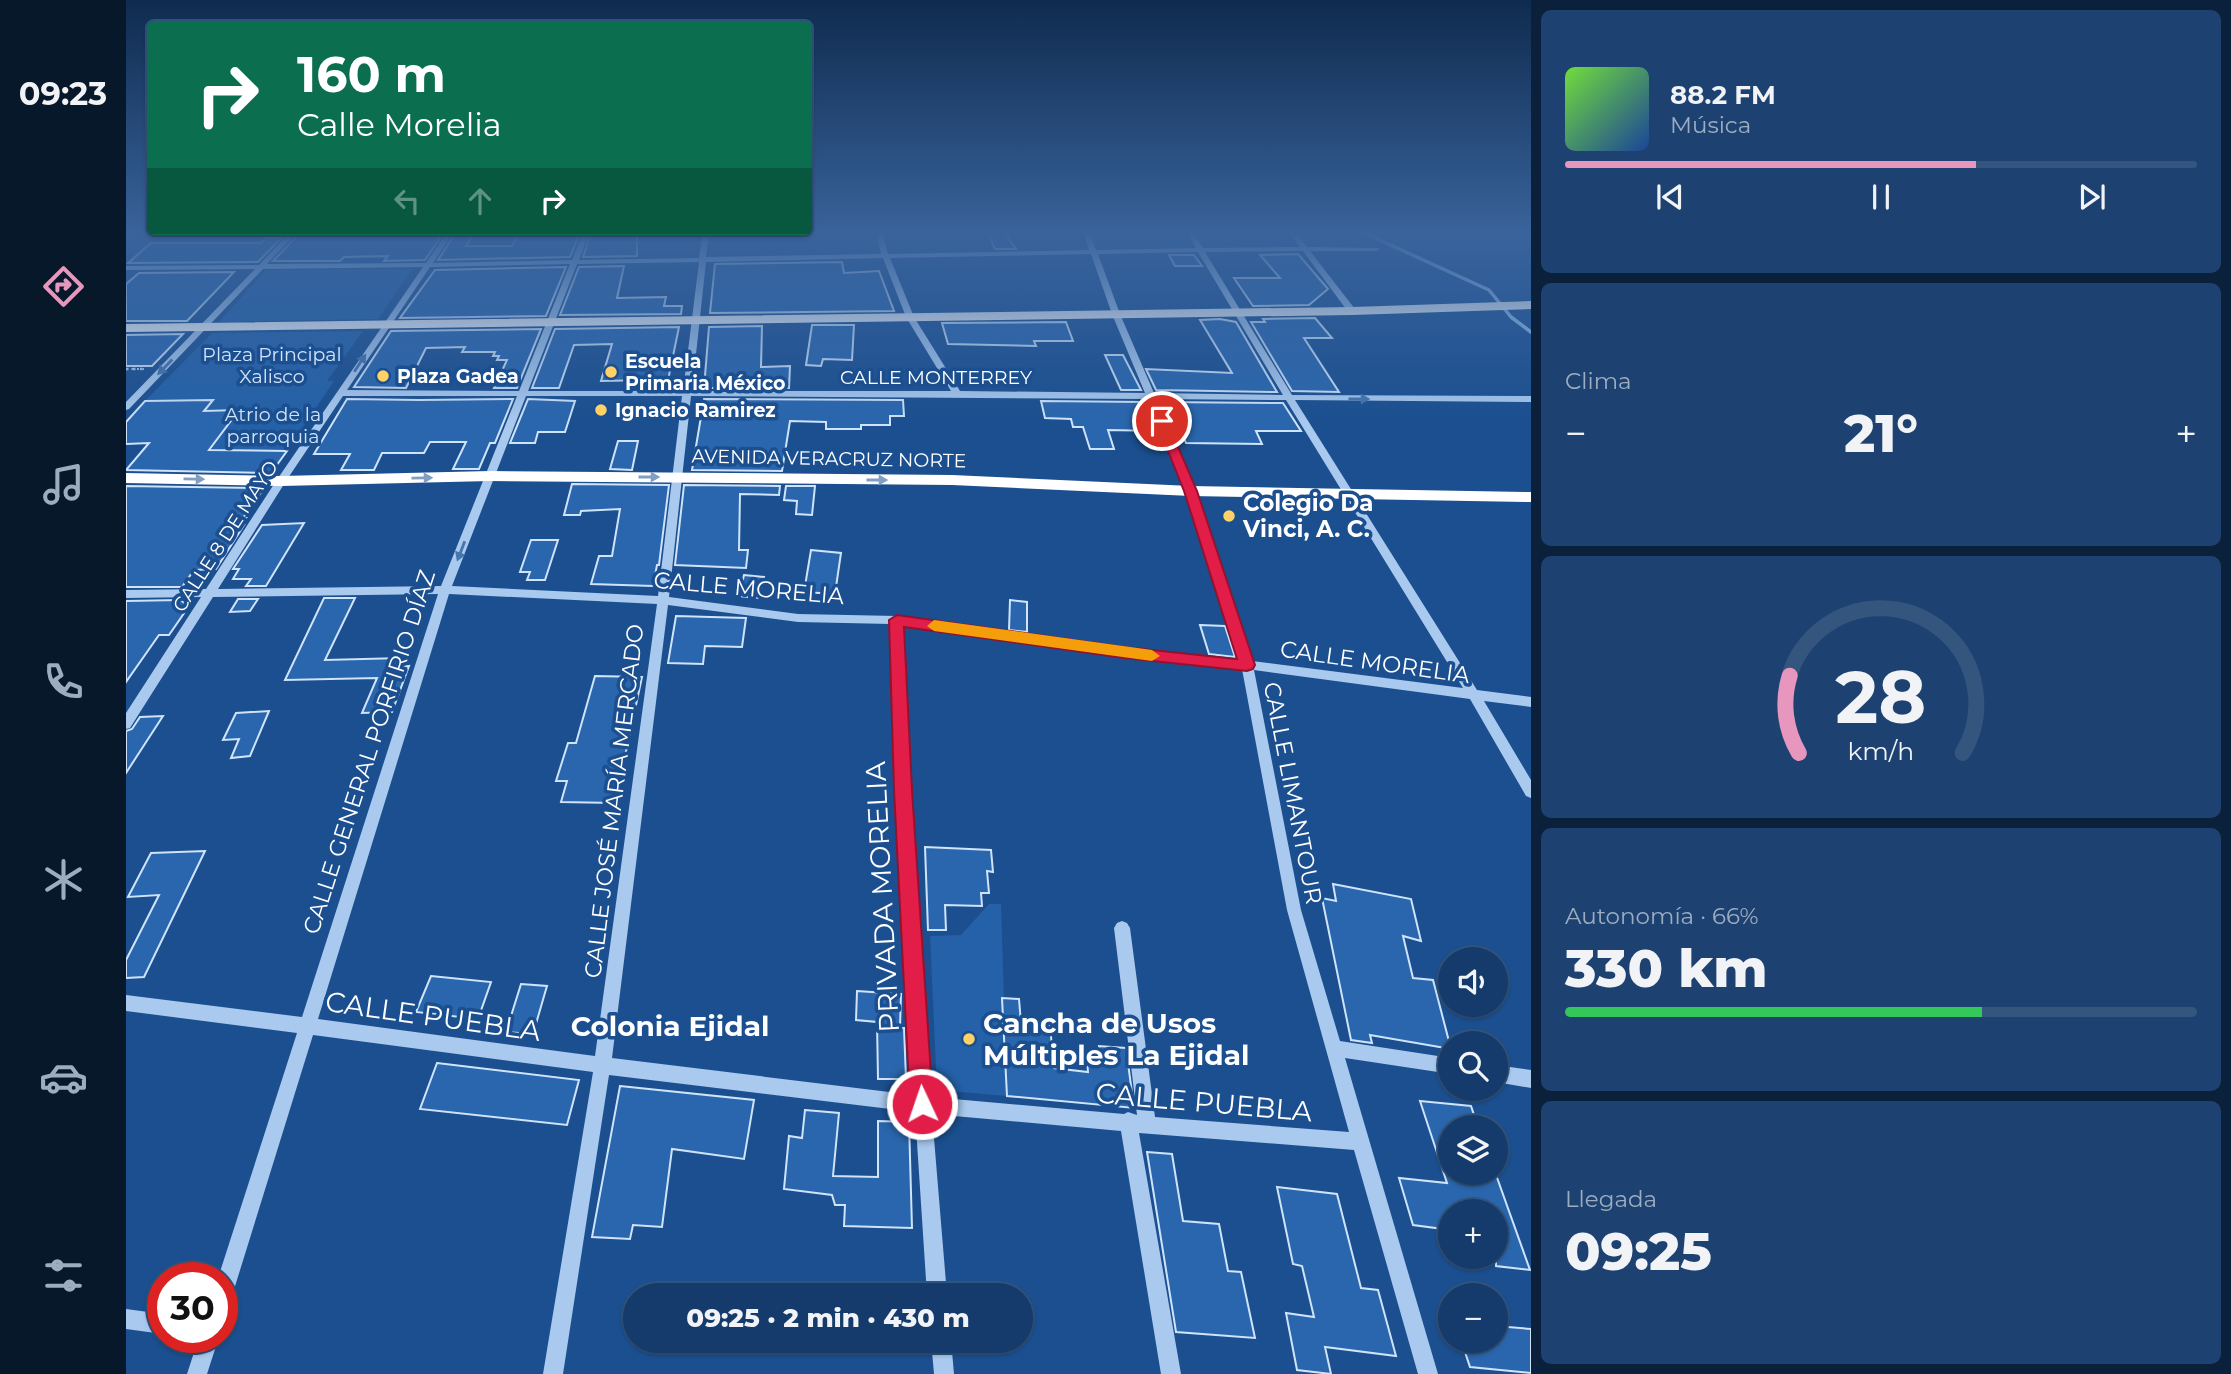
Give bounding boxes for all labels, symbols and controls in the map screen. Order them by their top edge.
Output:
text: 160 m [297,45,446,104]
icon: right [182,49,273,140]
text: 09:23 [19,74,107,113]
text: 88.2 FM [1670,79,1776,111]
text: Calle Morelia [297,105,502,144]
text: Música [1670,111,1751,139]
icon: previous [1651,178,1689,216]
icon: pause [1862,178,1900,216]
icon: next [2073,178,2111,216]
icon: left [388,182,426,220]
icon: ahead [461,182,499,220]
icon: right [534,182,572,220]
icon: directions [39,262,88,311]
park label: Plaza Principal Xalisco [202,343,342,388]
place label: Escuela Primaria México [625,350,786,395]
one-way arrow [353,353,366,373]
one-way arrow [157,359,173,375]
marker: Escuela Primaria México [603,364,619,380]
place label: Plaza Gadea [397,365,519,388]
street label: CALLE MONTERREY [840,366,1033,389]
text: Clima [1565,367,1632,395]
marker: Plaza Gadea [375,368,391,384]
pin [1132,391,1192,451]
one-way arrow [1348,393,1370,405]
place label: Ignacio Ramirez [615,399,776,422]
marker: Ignacio Ramirez [593,402,609,418]
icon: arrive [1143,402,1181,440]
text: 21° [1844,402,1918,465]
park label: Atrio de la parroquia [225,403,321,448]
text: − [1565,410,1587,457]
text: + [2175,410,2197,457]
street label: AVENIDA VERACRUZ NORTE [691,445,967,472]
street label: CALLE 8 DE MAYO [168,456,283,616]
icon: music [39,460,88,509]
one-way arrow [638,471,660,483]
one-way arrow [411,472,433,484]
one-way arrow [183,473,205,485]
one-way arrow [866,474,888,486]
place label: Colegio Da Vinci, A. C. [1242,489,1374,543]
marker: Colegio Da Vinci, A. C. [1221,508,1237,524]
one-way arrow [455,540,466,561]
street label: CALLE GENERAL PORFIRIO DÍAZ [297,566,441,938]
street label: CALLE MORELIA [653,566,846,610]
street label: CALLE JOSÉ MARÍA MERCADO [578,622,650,980]
street label: CALLE MORELIA [1278,635,1472,689]
text: 28 [1836,653,1927,741]
icon: phone [39,657,88,706]
street label: CALLE LIMANTOUR [1258,680,1328,906]
text: km/h [1848,736,1914,766]
street label: PRIVADA MORELIA [858,760,906,1033]
icon: climate [39,855,88,904]
text: Autonomía · 66% [1565,902,1759,930]
text: 330 km [1565,937,1768,1000]
map controls [1438,947,1508,1353]
button: sound [1438,947,1508,1017]
street label: CALLE PUEBLA [323,984,544,1048]
place label: Cancha de Usos Múltiples La Ejidal [983,1006,1249,1072]
district label: Colonia Ejidal [571,1009,769,1043]
marker: Cancha de Usos Múltiples La Ejidal [961,1031,977,1047]
button: search [1438,1031,1508,1101]
icon: car [39,1053,88,1102]
position arrow [885,1067,959,1141]
street label: CALLE PUEBLA [1094,1076,1314,1128]
button: layers [1438,1115,1508,1185]
text: Llegada [1565,1185,1657,1213]
button: + [1438,1199,1508,1269]
text: 09:25 [1565,1220,1712,1283]
icon: filters [39,1251,88,1300]
speed limit sign: 30 [147,1262,238,1353]
button: − [1438,1283,1508,1353]
text: 09:25 · 2 min · 430 m [686,1302,970,1334]

